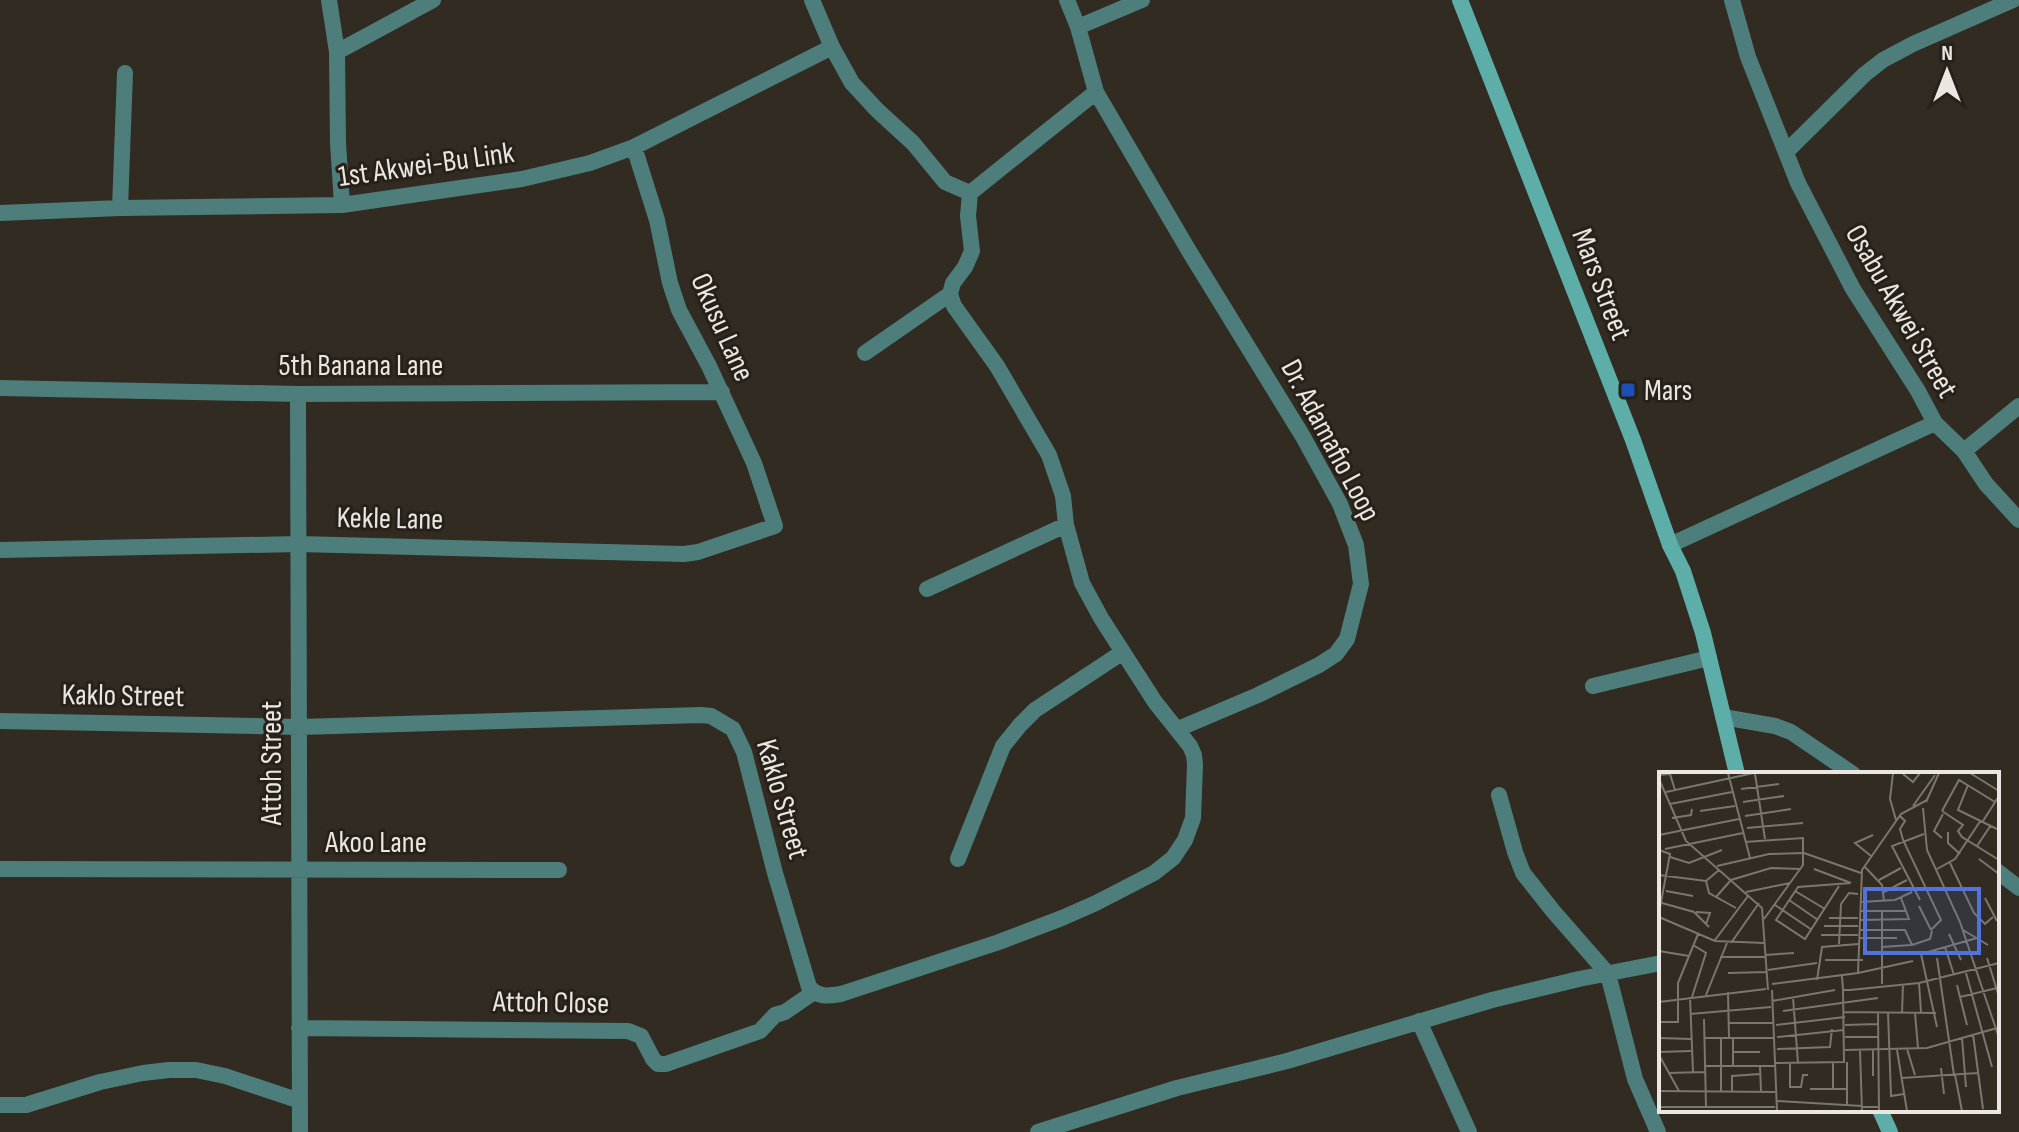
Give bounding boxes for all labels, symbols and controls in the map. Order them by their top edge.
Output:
north arrow [1907,32,1987,112]
text: N [1941,40,1953,67]
street label: 1st Akwei-Bu Link [336,135,517,195]
street label: Osabu Akwei Street [1837,219,1965,404]
street label: Mars Street [1563,224,1639,345]
street label: Okusu Lane [682,268,762,387]
street label: 5th Banana Lane [279,348,443,384]
street label: Dr. Adamafio Loop [1272,354,1388,527]
place label: Mars [1644,373,1692,409]
marker: Mars [1619,381,1637,399]
street label: Kekle Lane [336,500,444,538]
street label: Kaklo Street [61,677,185,715]
street label: Attoh Street [254,701,290,826]
street label: Kaklo Street [748,735,816,863]
inset map [1659,772,1999,1112]
street label: Akoo Lane [324,825,427,861]
street label: Attoh Close [491,984,609,1022]

